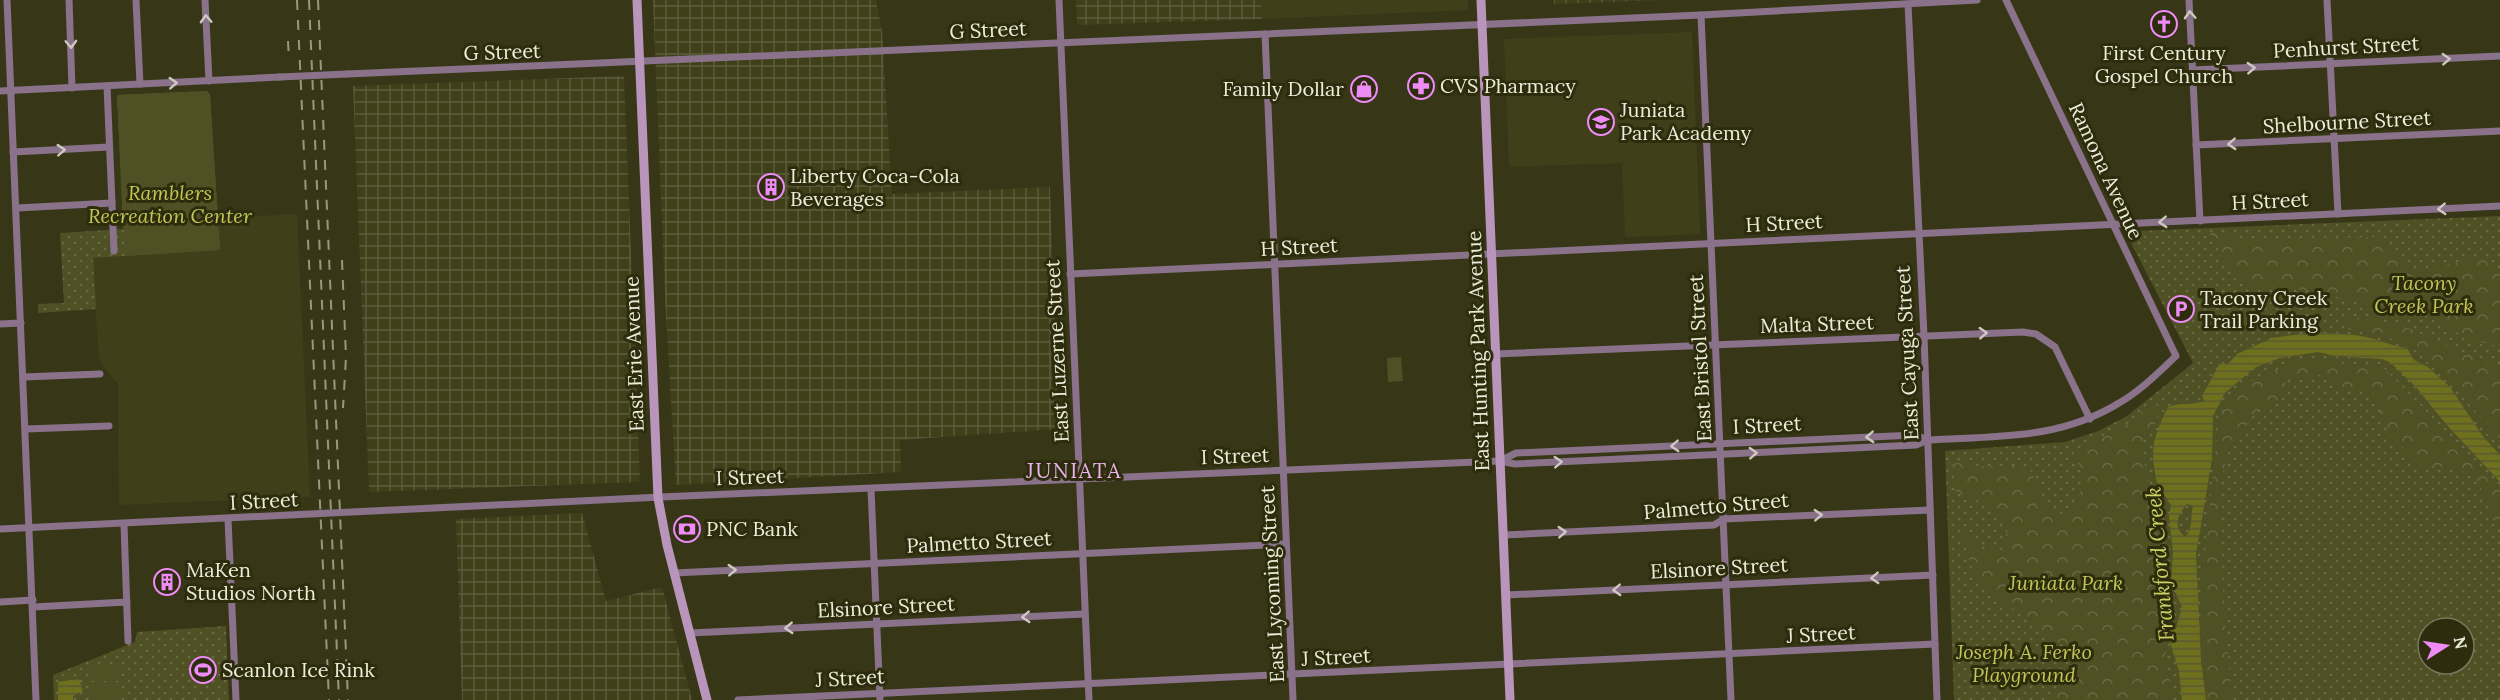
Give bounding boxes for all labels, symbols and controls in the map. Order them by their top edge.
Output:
church icon: First Century Gospel Church [2149,9,2179,39]
one-way arrow [2183,11,2196,20]
one-way arrow [200,15,213,24]
street label: G Street [949,15,1027,44]
street label: Penhurst Street [2272,30,2420,63]
street label: G Street [463,38,541,65]
one-way arrow [64,39,77,48]
place label: First Century Gospel Church [2095,40,2233,88]
one-way arrow [2441,52,2450,65]
one-way arrow [2247,61,2256,74]
pharmacy icon: CVS Pharmacy [1406,71,1436,101]
place label: CVS Pharmacy [1440,73,1576,98]
shop icon: Family Dollar [1349,74,1379,104]
one-way arrow [168,76,177,89]
place label: Family Dollar [1222,76,1344,101]
place label: Juniata Park Academy [1619,97,1752,145]
street label: Ramona Avenue [2064,98,2149,243]
street label: Shelbourne Street [2262,105,2432,138]
school or university icon: Juniata Park Academy [1586,107,1616,137]
one-way arrow [2227,137,2236,150]
one-way arrow [56,143,65,156]
place label: Liberty Coca-Cola Beverages [790,163,960,211]
building icon: Liberty Coca-Cola Beverages [756,172,786,202]
park label: Ramblers Recreation Center [88,180,253,228]
street label: H Street [2231,186,2310,215]
one-way arrow [2437,203,2446,216]
street label: H Street [1745,208,1824,237]
one-way arrow [2158,216,2167,229]
street label: East Hunting Park Avenue [1461,230,1494,472]
street label: H Street [1260,232,1339,261]
street label: East Luzerne Street [1039,259,1074,443]
street label: East Cayuga Street [1889,265,1924,441]
park label: Tacony Creek Park [2374,270,2474,318]
street label: East Bristol Street [1683,273,1716,442]
street label: East Erie Avenue [618,276,649,432]
place label: Tacony Creek Trail Parking [2200,285,2328,333]
parking icon: Tacony Creek Trail Parking [2166,294,2196,324]
street label: Malta Street [1760,309,1875,338]
one-way arrow [1978,327,1987,340]
street label: I Street [1732,410,1802,439]
one-way arrow [1866,431,1875,444]
one-way arrow [1671,439,1680,452]
street label: I Street [1200,442,1270,469]
one-way arrow [1749,446,1758,459]
one-way arrow [1554,456,1563,469]
district label: JUNIATA [1025,457,1122,484]
street label: I Street [715,463,785,490]
street label: East Lycoming Street [1254,485,1289,683]
street label: I Street [229,486,299,515]
water label: Frankford Creek [2139,486,2180,642]
street label: Palmetto Street [1642,487,1790,524]
one-way arrow [1814,508,1823,521]
bank icon: PNC Bank [672,514,702,544]
place label: PNC Bank [706,516,798,541]
street label: Palmetto Street [906,525,1053,558]
one-way arrow [1557,526,1566,539]
street label: Elsinore Street [1649,551,1789,584]
place label: MaKen Studios North [186,557,316,605]
one-way arrow [728,564,737,577]
building icon: MaKen Studios North [152,567,182,597]
park label: Juniata Park [2008,570,2123,595]
one-way arrow [1870,571,1879,584]
one-way arrow [1612,583,1621,596]
street label: Elsinore Street [816,590,956,623]
one-way arrow [1021,610,1030,623]
north arrow [2416,616,2476,676]
street label: J Street [1785,619,1857,648]
one-way arrow [785,621,794,634]
text: N [2450,635,2472,651]
park label: Joseph A. Ferko Playground [1955,639,2092,687]
street label: J Street [1300,642,1372,671]
sports icon: Scanlon Ice Rink [188,655,218,685]
place label: Scanlon Ice Rink [222,657,375,682]
street label: J Street [814,663,886,692]

